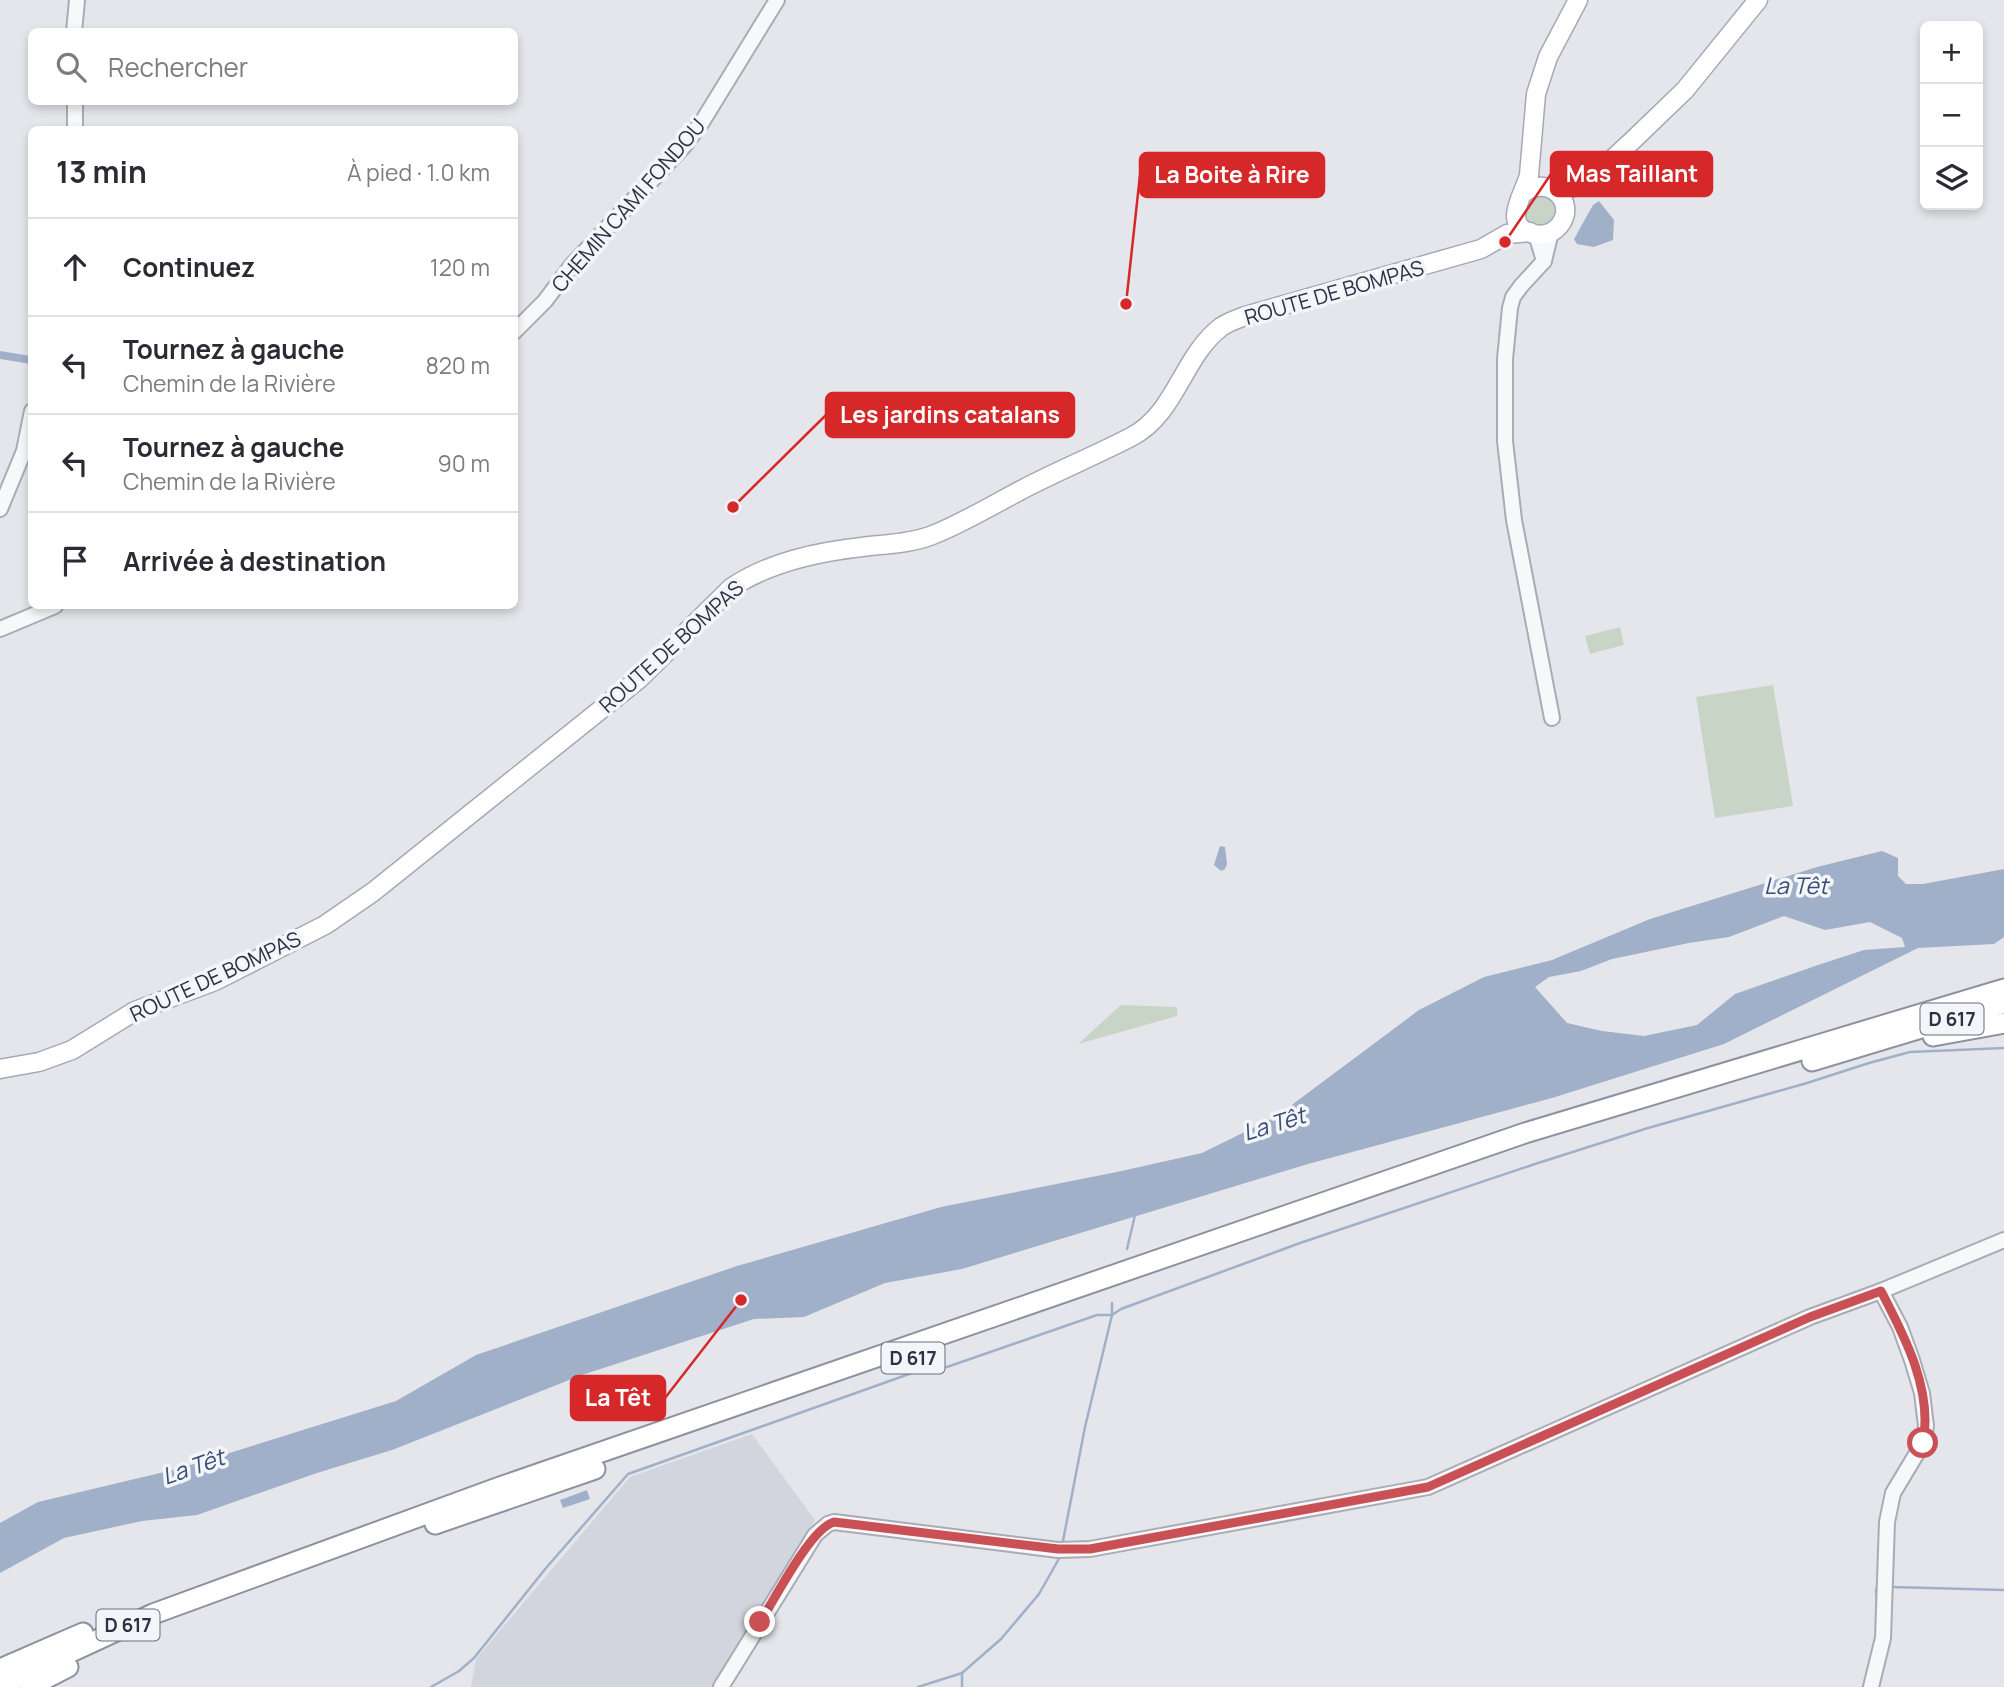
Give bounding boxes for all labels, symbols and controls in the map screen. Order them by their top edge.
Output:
map controls [1920,21,1983,210]
button: + [1920,21,1983,84]
search box [28,28,518,105]
icon: search [52,48,90,86]
text: Rechercher [108,49,248,85]
button: − [1920,84,1983,147]
street label: CHEMIN CAMI FONDOU [545,112,711,298]
button: layers [1920,147,1983,210]
text: 13 min [56,151,147,192]
callout: Mas Taillant [1551,152,1712,196]
callout: La Boite à Rire [1140,153,1324,197]
text: À pied · 1.0 km [347,156,490,188]
text: Mas Taillant [1566,157,1698,189]
text: La Boite à Rire [1154,158,1310,190]
icon: ahead [56,248,94,286]
text: Continuez [123,249,255,285]
text: 120 m [430,251,490,283]
street label: ROUTE DE BOMPAS [1241,253,1427,331]
text: Tournez à gauche [123,331,344,367]
icon: left [56,346,94,384]
text: 820 m [425,349,490,381]
text: Chemin de la Rivière [123,367,336,399]
callout: Les jardins catalans [826,393,1074,437]
text: Les jardins catalans [840,398,1060,430]
text: Tournez à gauche [123,429,344,465]
icon: left [56,444,94,482]
text: 90 m [438,447,490,479]
text: Chemin de la Rivière [123,465,336,497]
icon: arrive [56,542,94,580]
text: Arrivée à destination [123,543,386,579]
street label: ROUTE DE BOMPAS [593,574,749,718]
water label: La Têt [1764,869,1831,901]
street label: ROUTE DE BOMPAS [125,924,305,1028]
road number: D 617 [1920,1004,1983,1035]
water label: La Têt [1239,1098,1312,1148]
road number: D 617 [881,1342,944,1374]
callout: La Têt [571,1376,665,1420]
text: La Têt [585,1381,651,1413]
route start [1907,1427,1938,1458]
water label: La Têt [158,1440,231,1492]
route end [744,1606,775,1637]
road number: D 617 [96,1610,160,1640]

